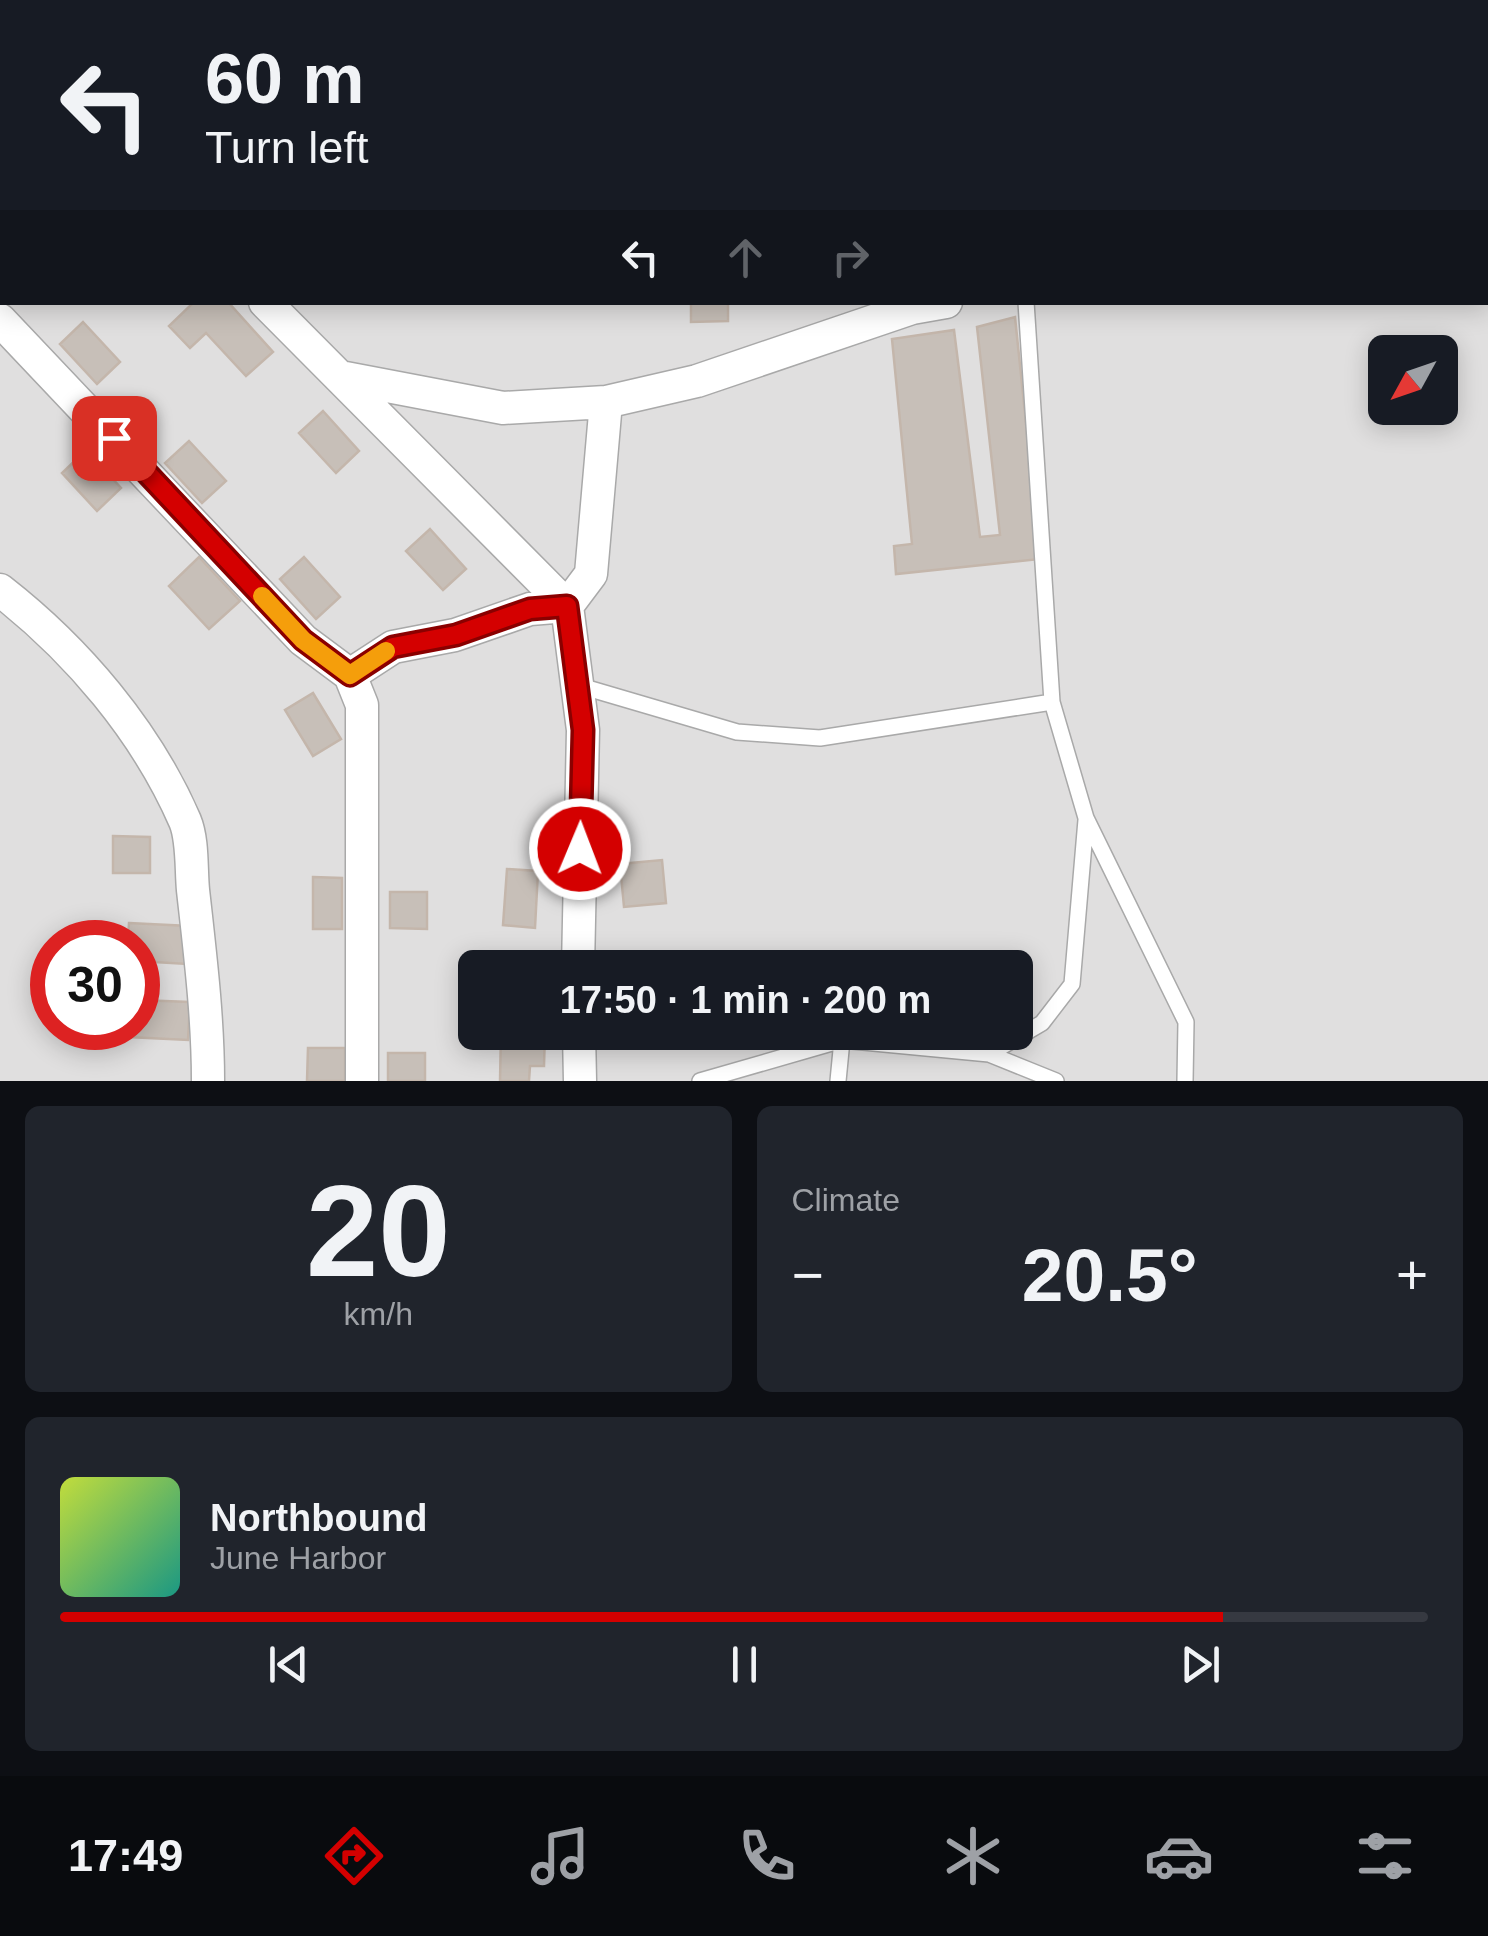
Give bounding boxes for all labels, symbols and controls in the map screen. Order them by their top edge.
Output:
icon: left [40,40,170,170]
text: 60 m [205,40,365,118]
text: Turn left [205,122,368,173]
icon: left [613,230,668,285]
icon: ahead [718,230,773,285]
icon: right [823,230,878,285]
north arrow [1368,335,1458,425]
map controls [1368,335,1458,425]
pin [72,396,157,481]
icon: arrive [87,411,142,466]
position arrow [528,797,632,901]
speed limit sign: 30 [30,920,160,1050]
text: 17:50 · 1 min · 200 m [560,979,931,1021]
text: 20 [306,1158,451,1304]
text: Climate [792,1182,900,1218]
text: 20.5° [1022,1233,1198,1317]
text: − [792,1244,824,1306]
text: + [1396,1244,1428,1306]
text: km/h [344,1296,413,1332]
text: Northbound [210,1497,427,1539]
text: June Harbor [210,1540,386,1576]
icon: previous [261,1637,316,1692]
icon: pause [717,1637,772,1692]
icon: next [1173,1637,1228,1692]
icon: directions [319,1821,389,1891]
icon: music [525,1821,595,1891]
icon: phone [732,1821,802,1891]
icon: climate [938,1821,1008,1891]
icon: car [1144,1821,1214,1891]
icon: filters [1350,1821,1420,1891]
text: 17:49 [68,1830,183,1881]

